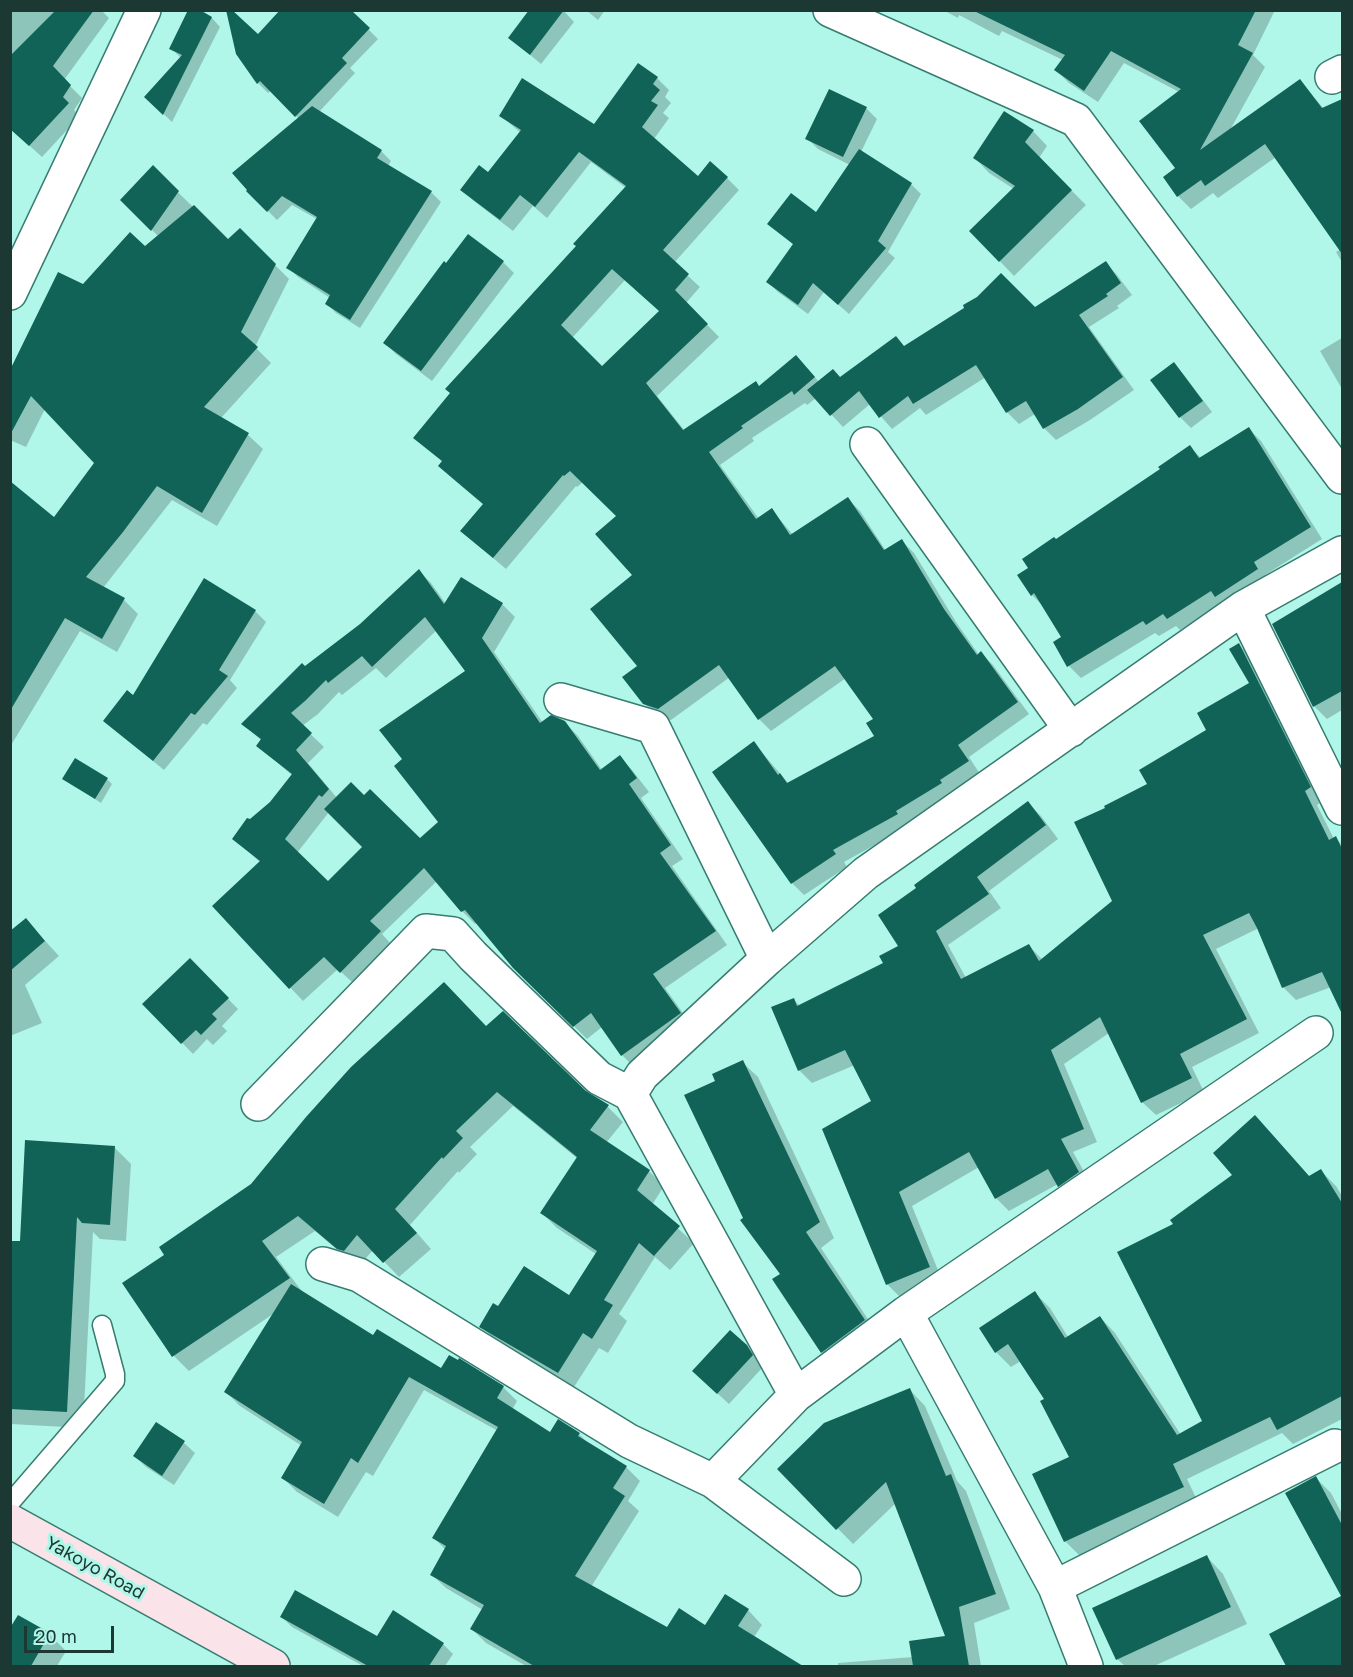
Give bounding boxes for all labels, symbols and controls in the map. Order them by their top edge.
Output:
street label: Yakoyo Road [42,1532,148,1604]
scale bar [27,1614,117,1652]
text: 20 m [35,1625,77,1647]

